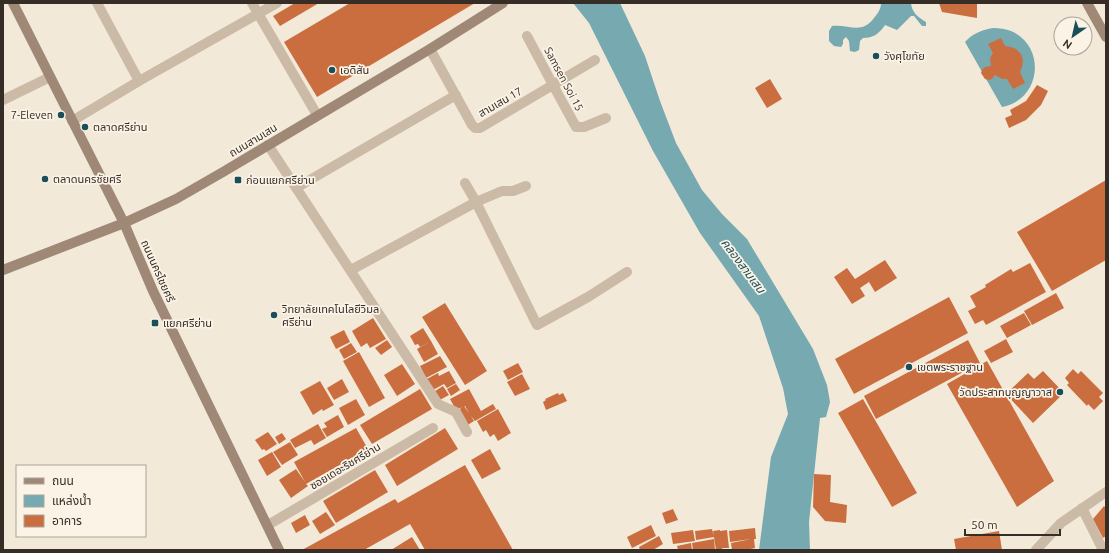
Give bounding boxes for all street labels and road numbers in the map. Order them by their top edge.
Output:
street label: Samsen Soi 15 [542,45,586,113]
street label: สามเสน 17 [476,85,524,119]
street label: ถนนสามเสน [227,121,279,159]
street label: ถนนนครไชยศรี [139,238,177,305]
street label: ซอยเดอะริชศรีย่าน [307,440,383,492]

